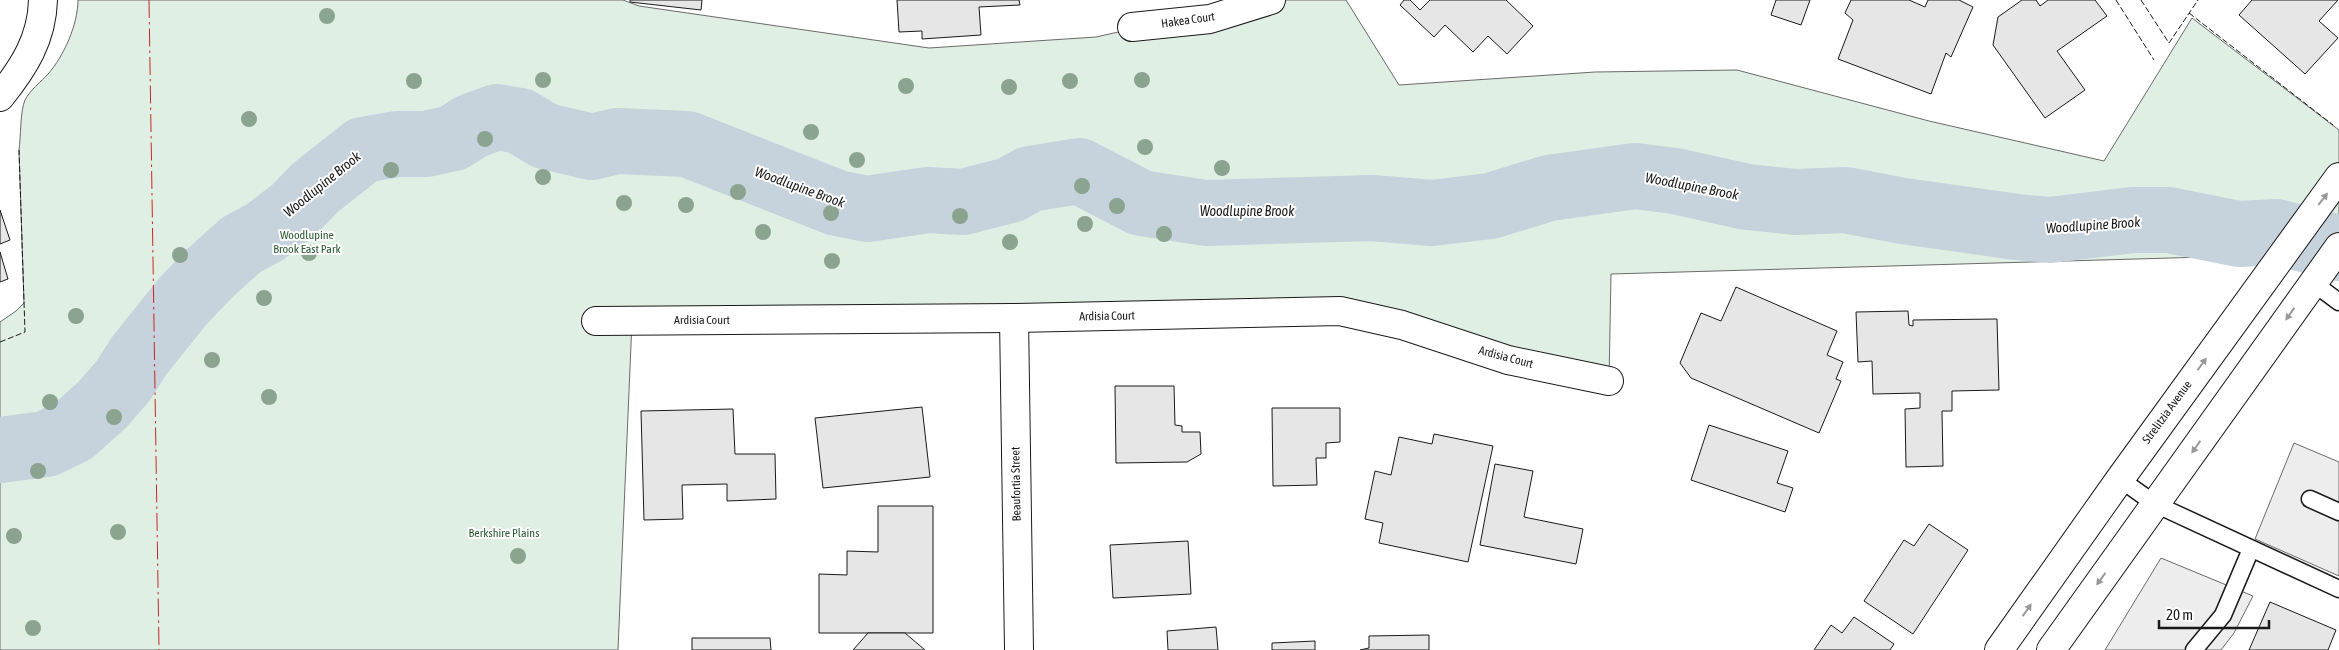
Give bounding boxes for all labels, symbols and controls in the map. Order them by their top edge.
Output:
street label: Hakea Court [1160,9,1216,31]
water label: Woodlupine Brook [280,147,364,220]
water label: Woodlupine Brook [753,163,848,211]
water label: Woodlupine Brook [1644,169,1741,203]
one-way arrow [2318,192,2328,206]
water label: Woodlupine Brook [1200,203,1295,219]
water label: Woodlupine Brook [2045,214,2142,236]
park label: Woodlupine Brook East Park [273,228,341,256]
one-way arrow [2284,307,2295,320]
street label: Ardisia Court [1079,309,1136,323]
street label: Ardisia Court [674,313,730,327]
street label: Ardisia Court [1477,343,1535,371]
one-way arrow [2197,358,2208,371]
street label: Strelitzia Avenue [2139,378,2195,446]
one-way arrow [2191,440,2201,454]
street label: Beaufortia Street [1008,446,1024,521]
park label: Berkshire Plains [469,526,539,540]
one-way arrow [2096,572,2106,586]
scale bar [2159,598,2269,630]
one-way arrow [2022,603,2032,617]
text: 20 m [2166,606,2193,623]

